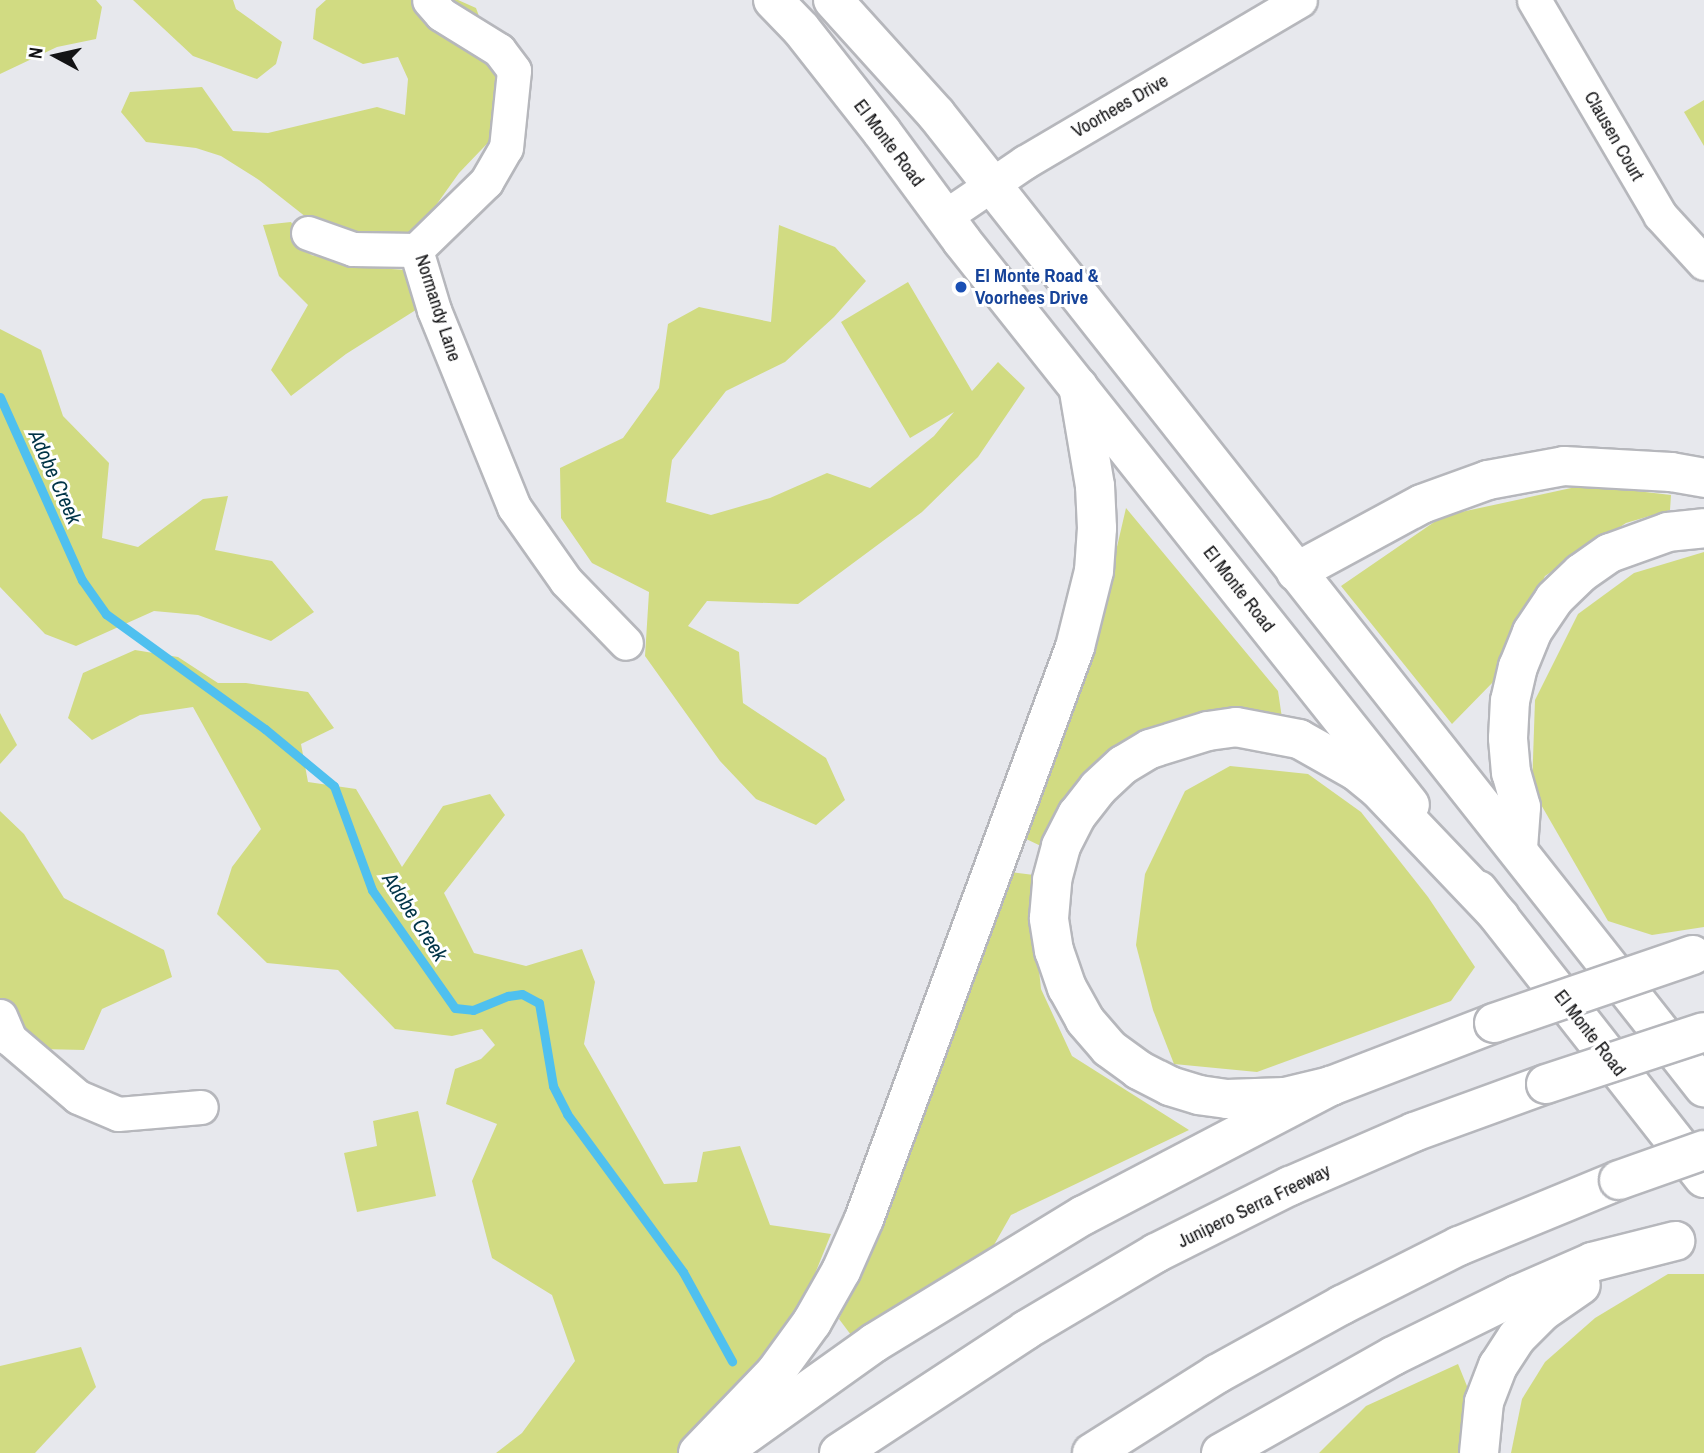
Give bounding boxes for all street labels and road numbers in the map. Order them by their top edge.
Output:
street label: Voorhees Drive [1068,69,1172,143]
street label: Clausen Court [1579,87,1649,185]
street label: El Monte Road [849,95,929,191]
street label: Normandy Lane [410,252,466,364]
street label: El Monte Road [1198,541,1280,637]
street label: El Monte Road [1549,985,1631,1081]
street label: Junipero Serra Freeway [1174,1159,1334,1253]

